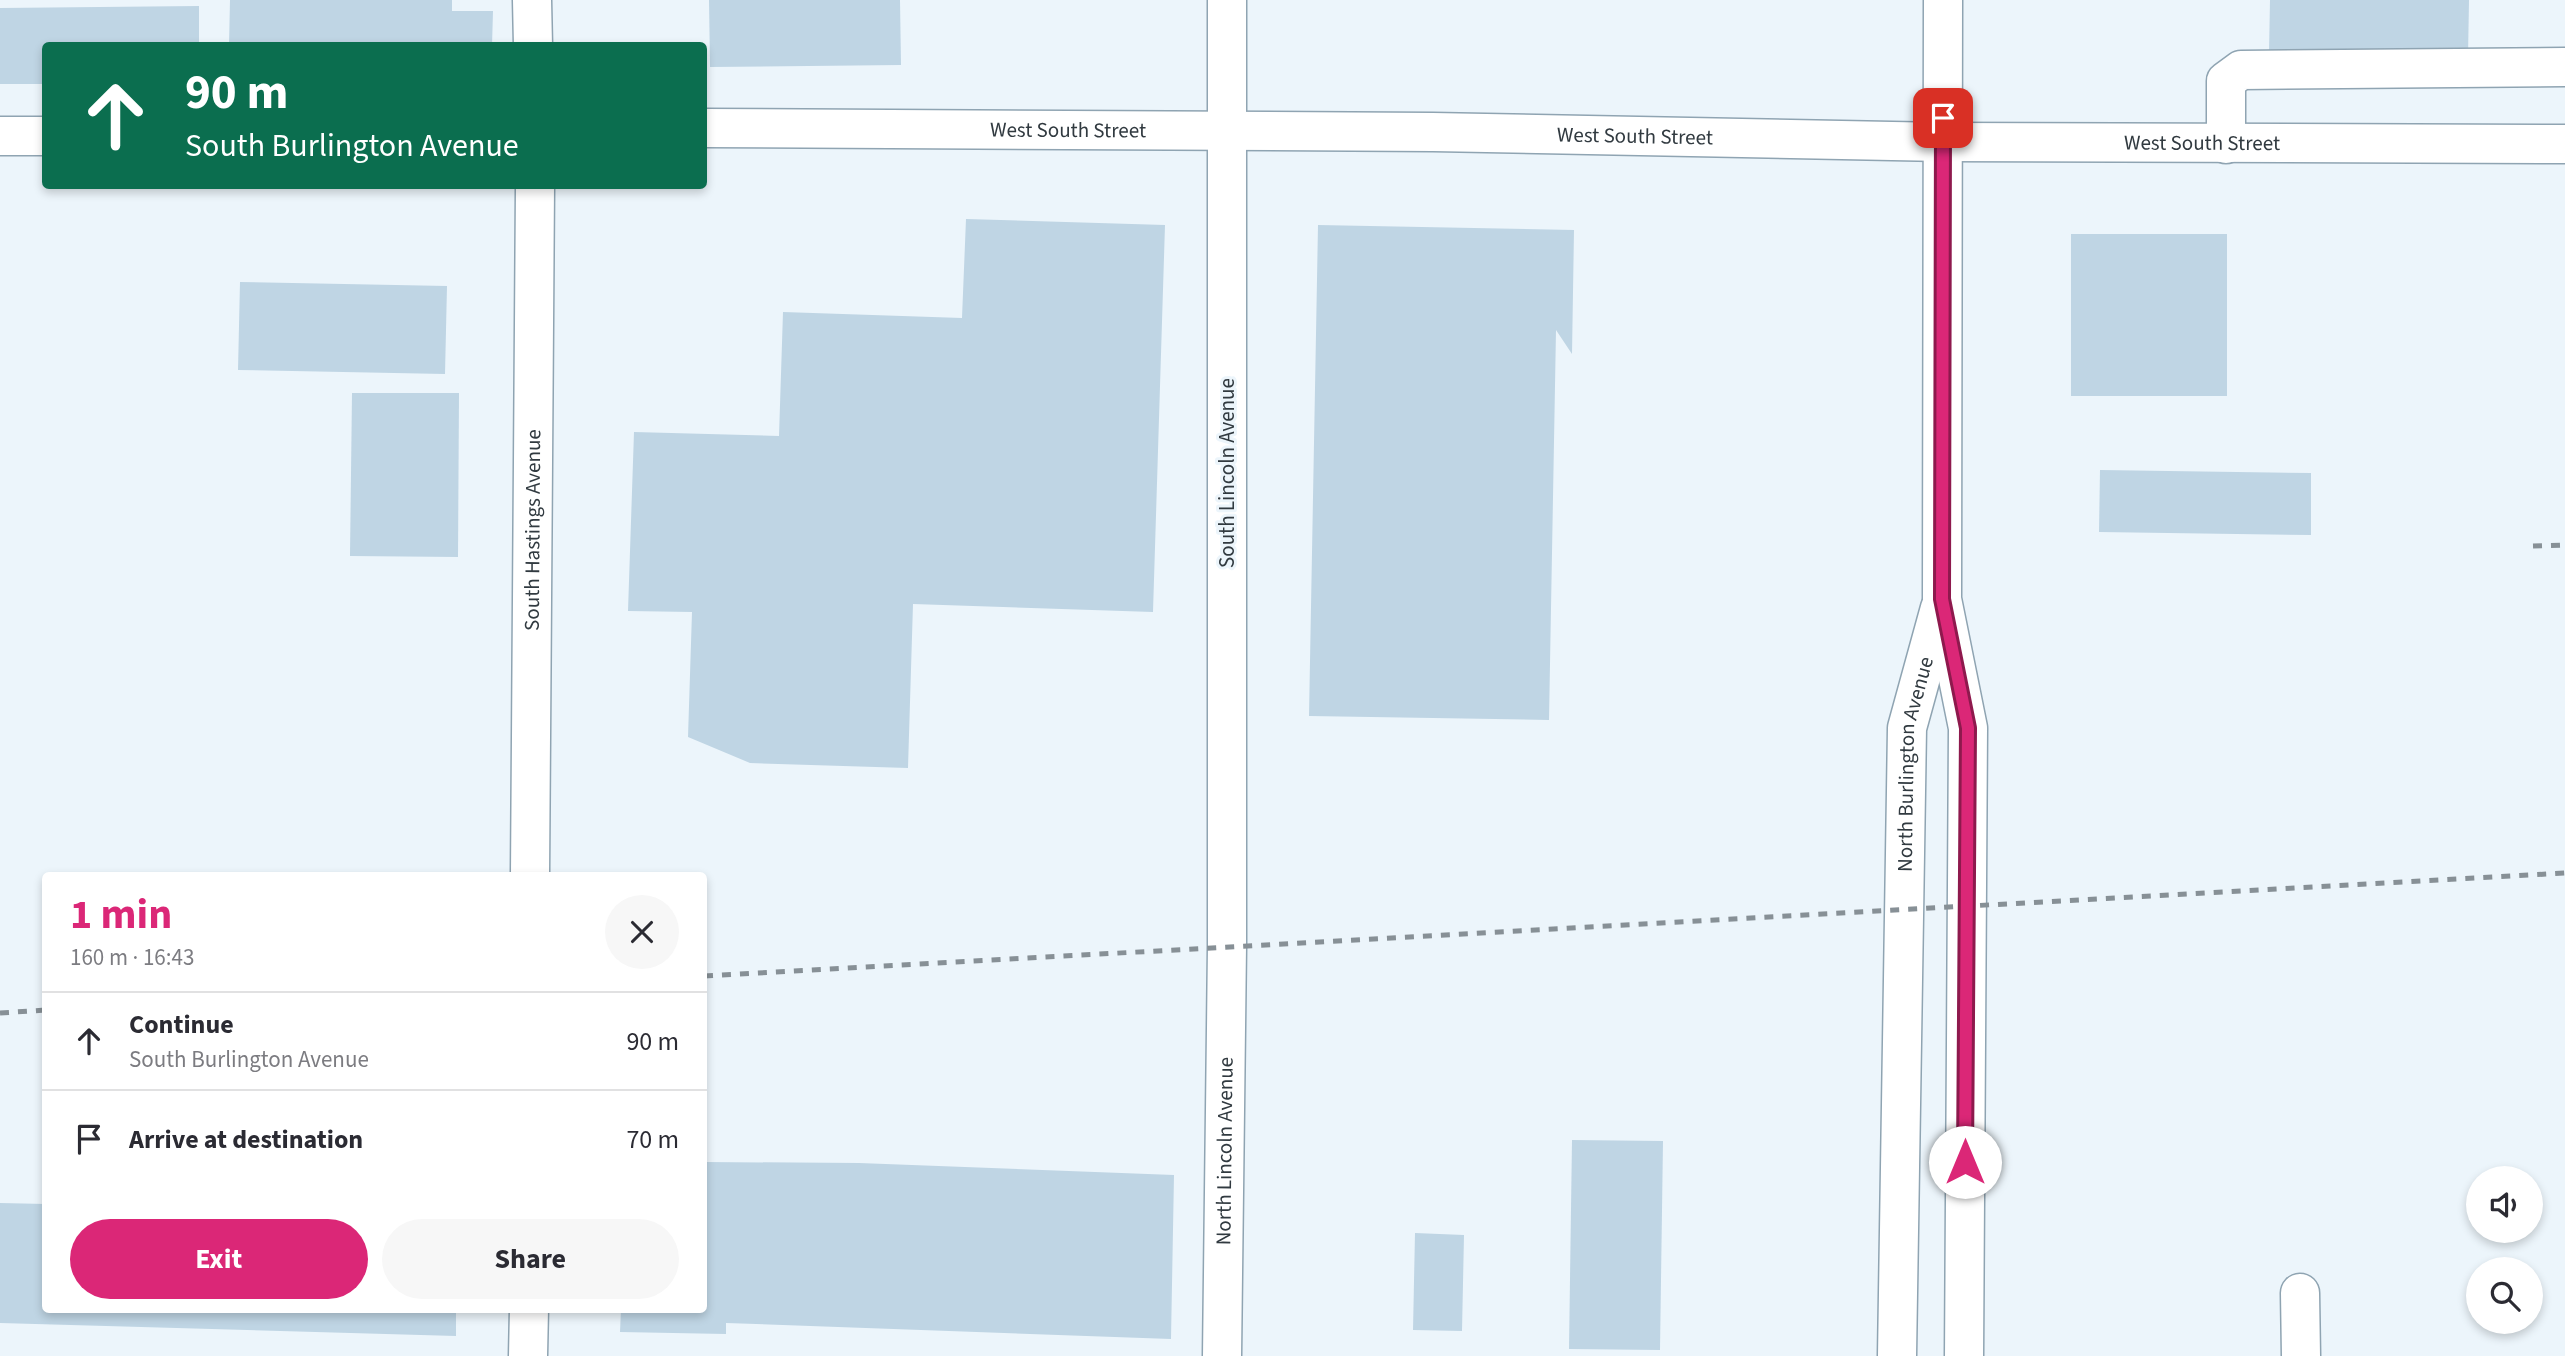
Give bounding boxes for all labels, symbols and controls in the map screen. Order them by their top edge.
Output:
text: 90 m [185,58,289,128]
icon: ahead [70,70,161,161]
pin [1913,88,1973,148]
icon: arrive [1924,99,1962,137]
street label: West South Street [990,115,1146,145]
street label: West South Street [1557,119,1713,152]
text: South Burlington Avenue [185,123,519,169]
street label: West South Street [2124,128,2280,158]
street label: South Lincoln Avenue [1212,378,1242,568]
street label: South Hastings Avenue [517,429,548,631]
street label: North Burlington Avenue [1890,653,1941,872]
text: 1 min [70,885,172,945]
button: close [605,895,679,969]
text: 160 m · 16:43 [70,941,194,974]
text: Continue [129,1006,234,1043]
icon: ahead [70,1022,108,1060]
text: 90 m [626,1023,679,1060]
text: South Burlington Avenue [129,1043,369,1076]
street label: North Lincoln Avenue [1208,1057,1241,1245]
icon: arrive [70,1120,108,1158]
text: Arrive at destination [129,1121,363,1158]
text: 70 m [626,1121,679,1158]
position arrow [1928,1125,2002,1199]
map controls [2466,1166,2543,1334]
button: sound [2466,1166,2543,1243]
button: Exit [70,1219,368,1299]
button: Share [382,1219,679,1299]
button: search [2466,1257,2543,1334]

